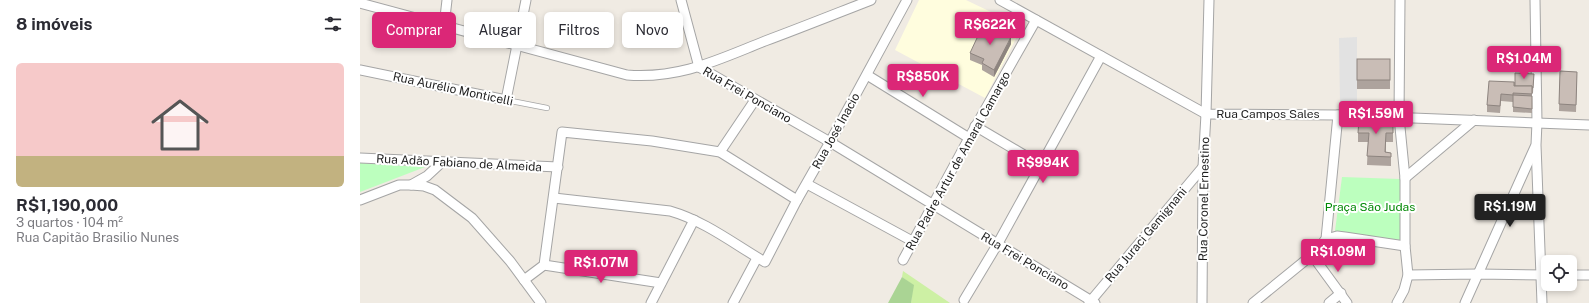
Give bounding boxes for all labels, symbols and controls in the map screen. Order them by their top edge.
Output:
chip: Comprar [372,12,456,48]
chip: Alugar [464,12,536,48]
chip: Filtros [544,12,614,48]
chip: Novo [622,12,683,48]
pin: R$622K [957,12,1023,46]
icon: filters [322,13,344,35]
text: 8 imóveis [16,14,92,34]
text: R$622K [964,17,1016,32]
pin: R$1.04M [1487,46,1561,80]
text: R$1.04M [1496,51,1552,66]
street label: Rua Frei Ponciano [700,64,794,126]
pin: R$850K [890,64,956,98]
street label: Rua Aurélio Monticelli [392,69,514,109]
text: R$850K [896,69,950,84]
street label: Rua Padre Artur de Amaral Camargo [903,69,1013,253]
icon: home [144,89,216,161]
street label: Rua José Inacio [809,90,863,171]
pin: R$1.59M [1339,101,1413,135]
text: R$1.59M [1348,106,1404,121]
street label: Rua Campos Sales [1216,107,1320,121]
street label: Rua Coronel Ernestino [1196,137,1212,261]
pin: R$994K [1010,150,1076,184]
street label: Rua Adão Fabiano de Almeida [376,152,542,174]
text: R$994K [1017,155,1069,170]
street label: Rua Juraci Gemignani [1102,185,1190,285]
pin: R$1.19M [1473,194,1547,228]
text: R$1,190,000 [16,195,118,215]
text: R$1.19M [1483,199,1537,214]
park label: Praça São Judas [1325,200,1415,214]
text: 3 quartos · 104 m² [16,215,123,230]
street label: Rua Frei Ponciano [979,229,1072,293]
text: Rua Capitão Brasilio Nunes [16,230,179,245]
pin: R$1.09M [1301,239,1375,273]
text: R$1.09M [1310,244,1366,259]
pin: R$1.07M [564,250,638,284]
text: R$1.07M [573,255,629,270]
map controls [1541,255,1577,291]
button: locate [1541,255,1577,291]

